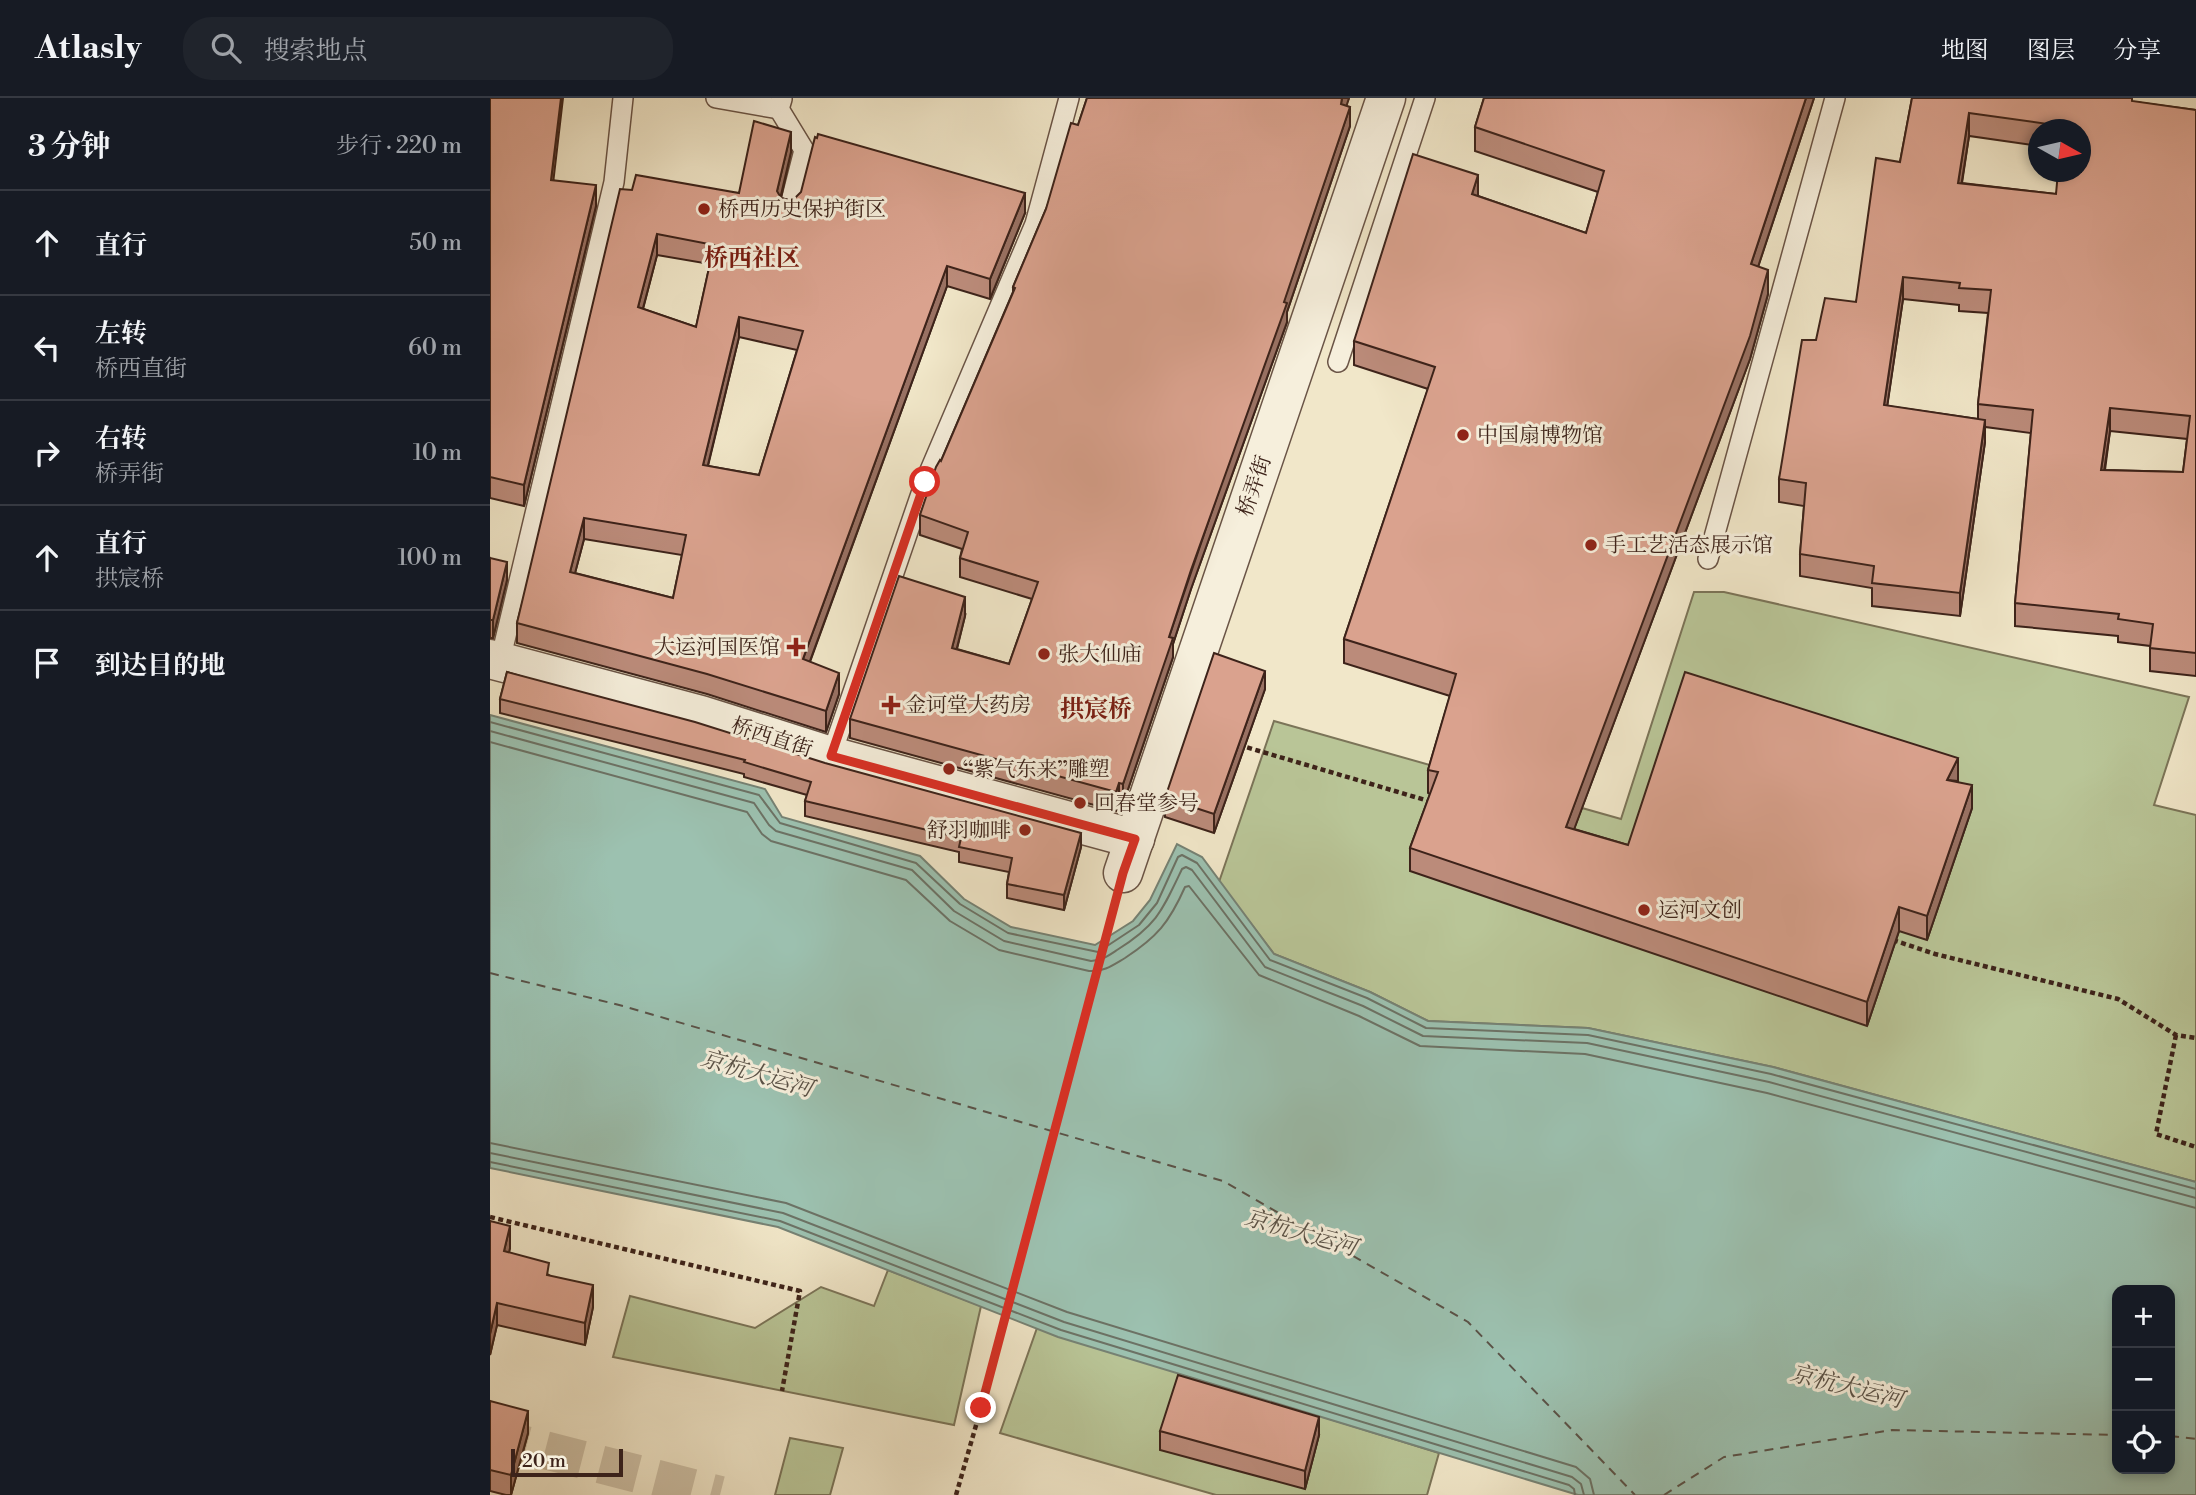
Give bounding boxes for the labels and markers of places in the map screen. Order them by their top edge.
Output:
place label: 桥西历史保护街区 [718,197,886,223]
marker: 桥西历史保护街区 [696,201,712,217]
place label: 中国扇博物馆 [1477,423,1603,449]
marker: 中国扇博物馆 [1455,427,1471,443]
place label: 手工艺活态展示馆 [1605,533,1773,559]
marker: 手工艺活态展示馆 [1583,537,1599,553]
place label: 大运河国医馆 [654,635,780,661]
marker: 大运河国医馆 [786,637,806,657]
place label: 张大仙庙 [1058,642,1142,668]
marker: 张大仙庙 [1036,646,1052,662]
place label: 金诃堂大药房 [905,693,1031,719]
marker: 金诃堂大药房 [883,697,899,713]
place label: “紫气东来”雕塑 [963,757,1110,783]
marker: “紫气东来”雕塑 [941,761,957,777]
place label: 回春堂参号 [1094,791,1199,817]
marker: 回春堂参号 [1072,795,1088,811]
place label: 舒羽咖啡 [927,818,1011,844]
marker: 舒羽咖啡 [1017,822,1033,838]
place label: 运河文创 [1658,898,1742,924]
marker: 运河文创 [1636,902,1652,918]

